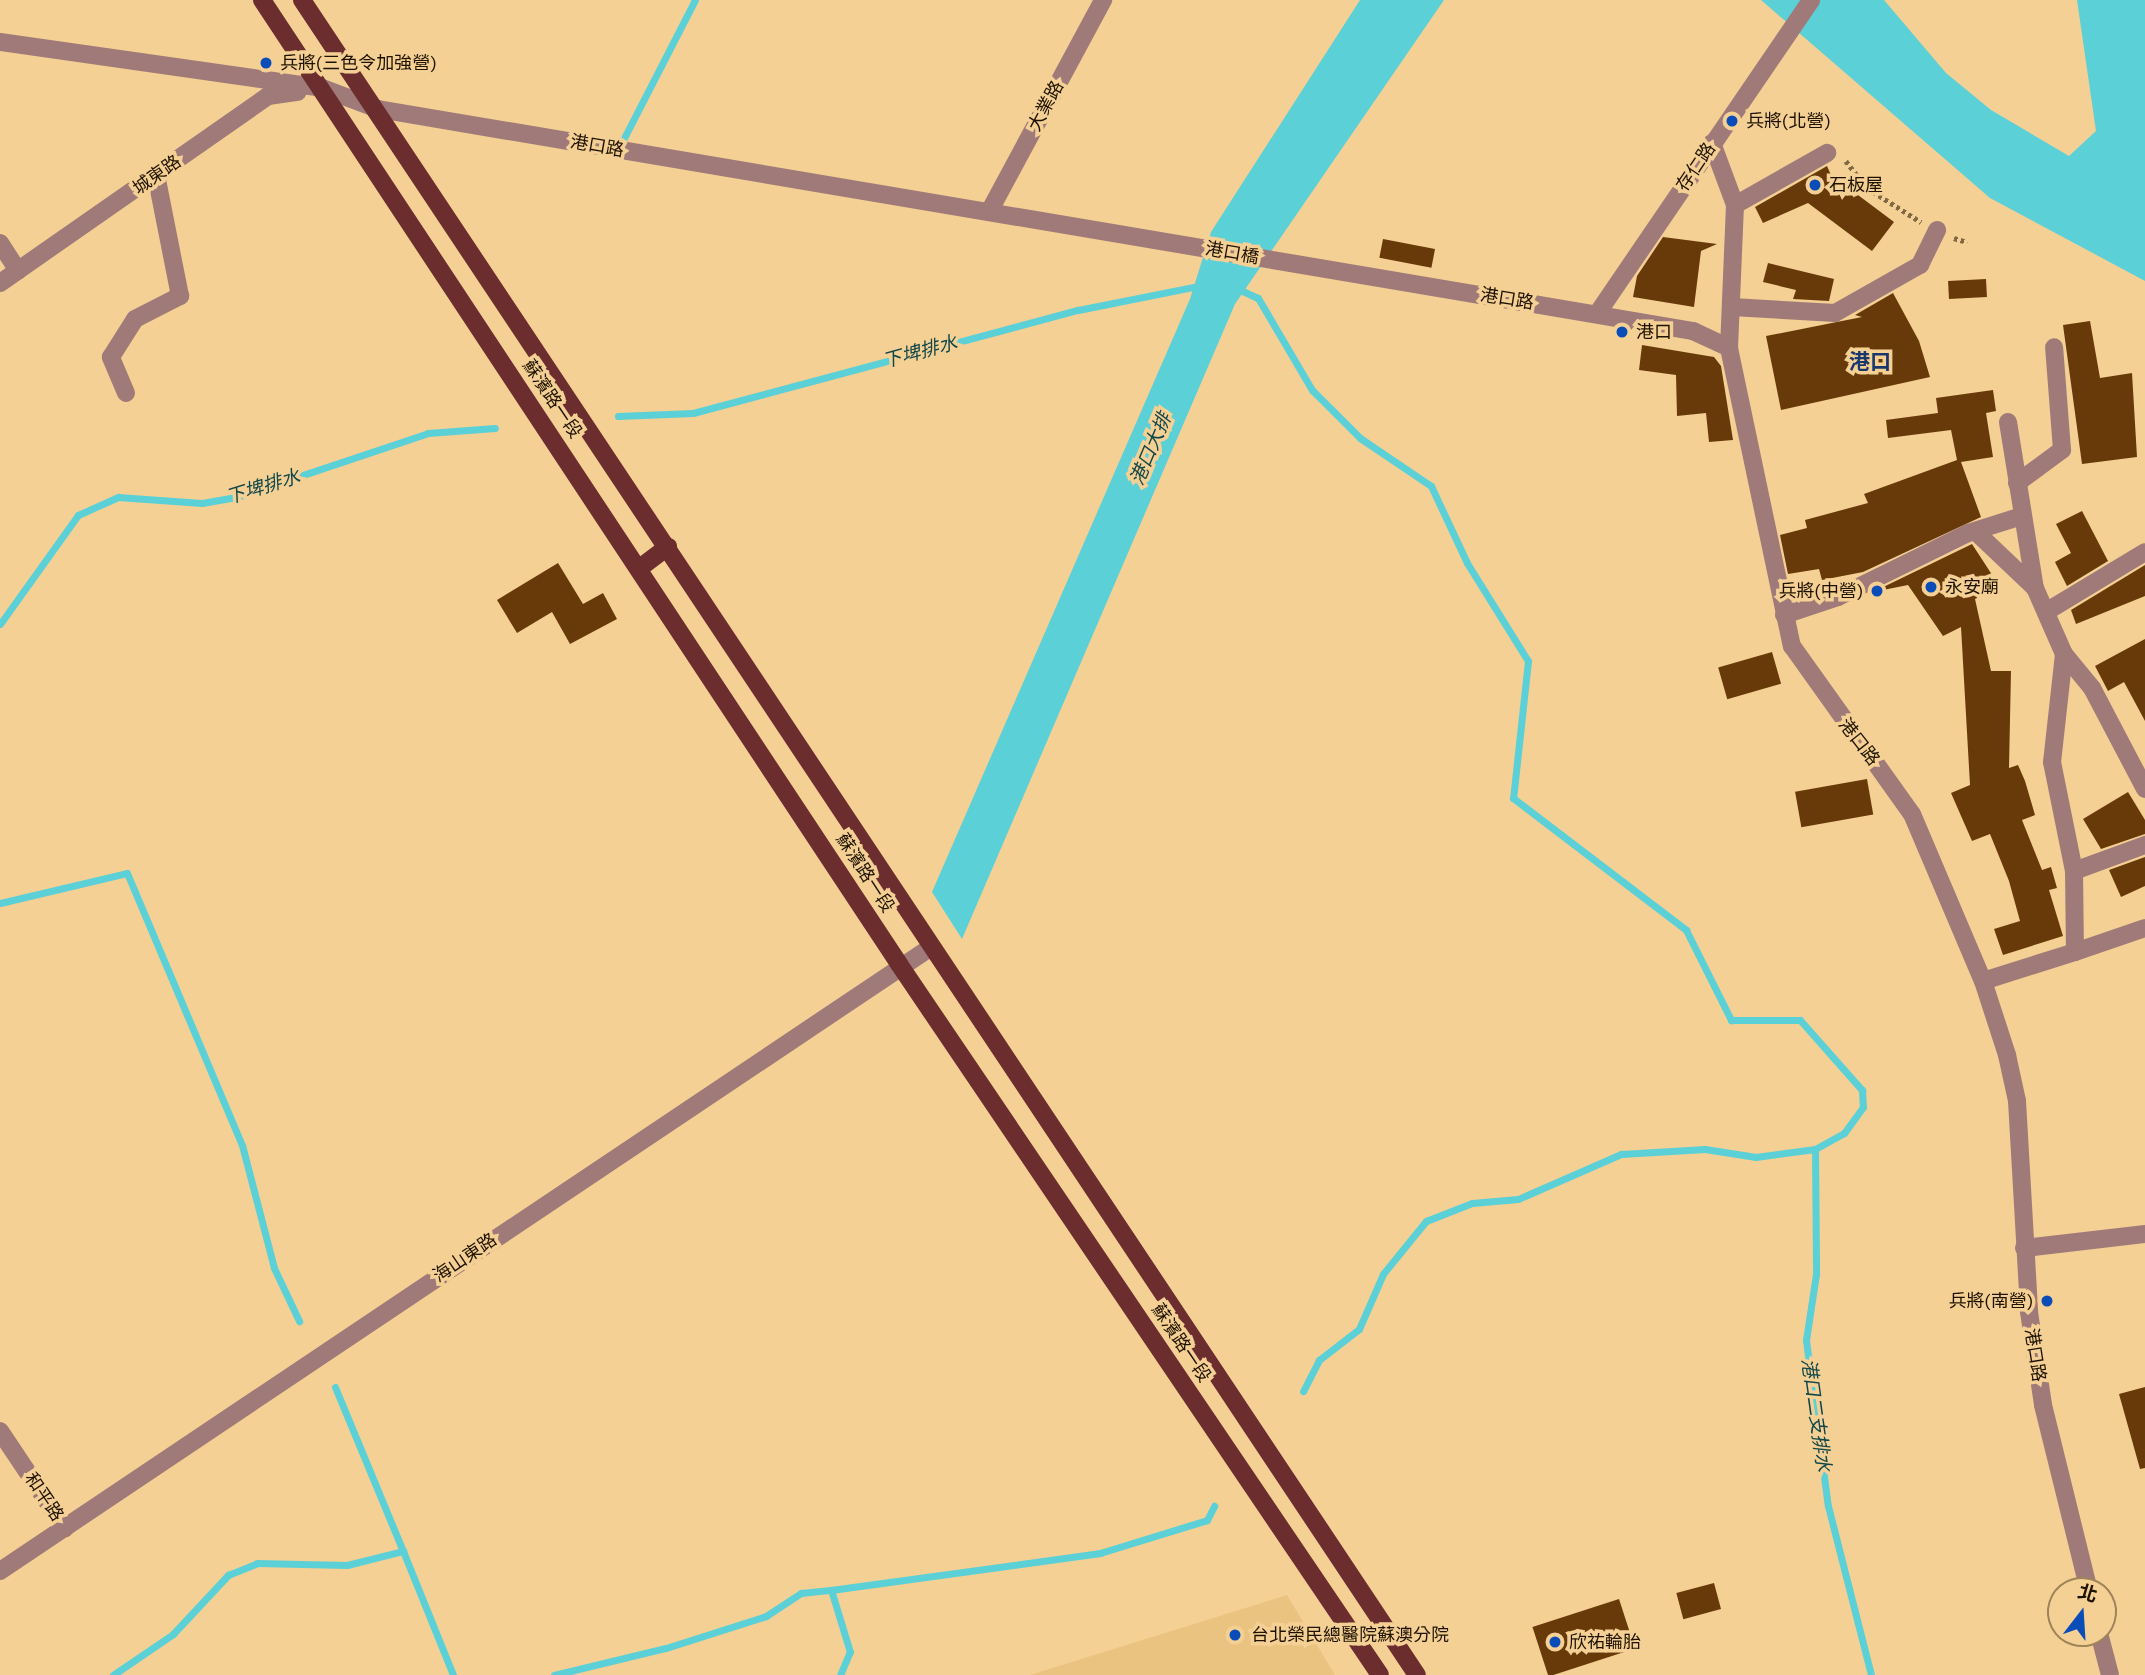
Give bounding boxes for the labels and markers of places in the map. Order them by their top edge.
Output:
place label: 兵將(三色令加強營) [280,52,437,74]
marker: 兵將(三色令加強營) [258,55,274,71]
place label: 兵將(北營) [1746,110,1831,132]
marker: 兵將(北營) [1724,113,1740,129]
place label: 石板屋 [1829,174,1883,196]
marker: 石板屋 [1807,177,1823,193]
place label: 港口 [1636,321,1672,343]
marker: 港口 [1614,324,1630,340]
place label: 永安廟 [1945,576,1999,598]
marker: 永安廟 [1923,579,1939,595]
place label: 兵將(中營) [1778,580,1863,602]
marker: 兵將(中營) [1869,583,1885,599]
place label: 兵將(南營) [1948,1290,2033,1312]
marker: 兵將(南營) [2039,1293,2055,1309]
place label: 台北榮民總醫院蘇澳分院 [1251,1624,1449,1646]
marker: 台北榮民總醫院蘇澳分院 [1225,1625,1245,1645]
place label: 欣祐輪胎 [1569,1631,1641,1653]
marker: 欣祐輪胎 [1547,1634,1563,1650]

